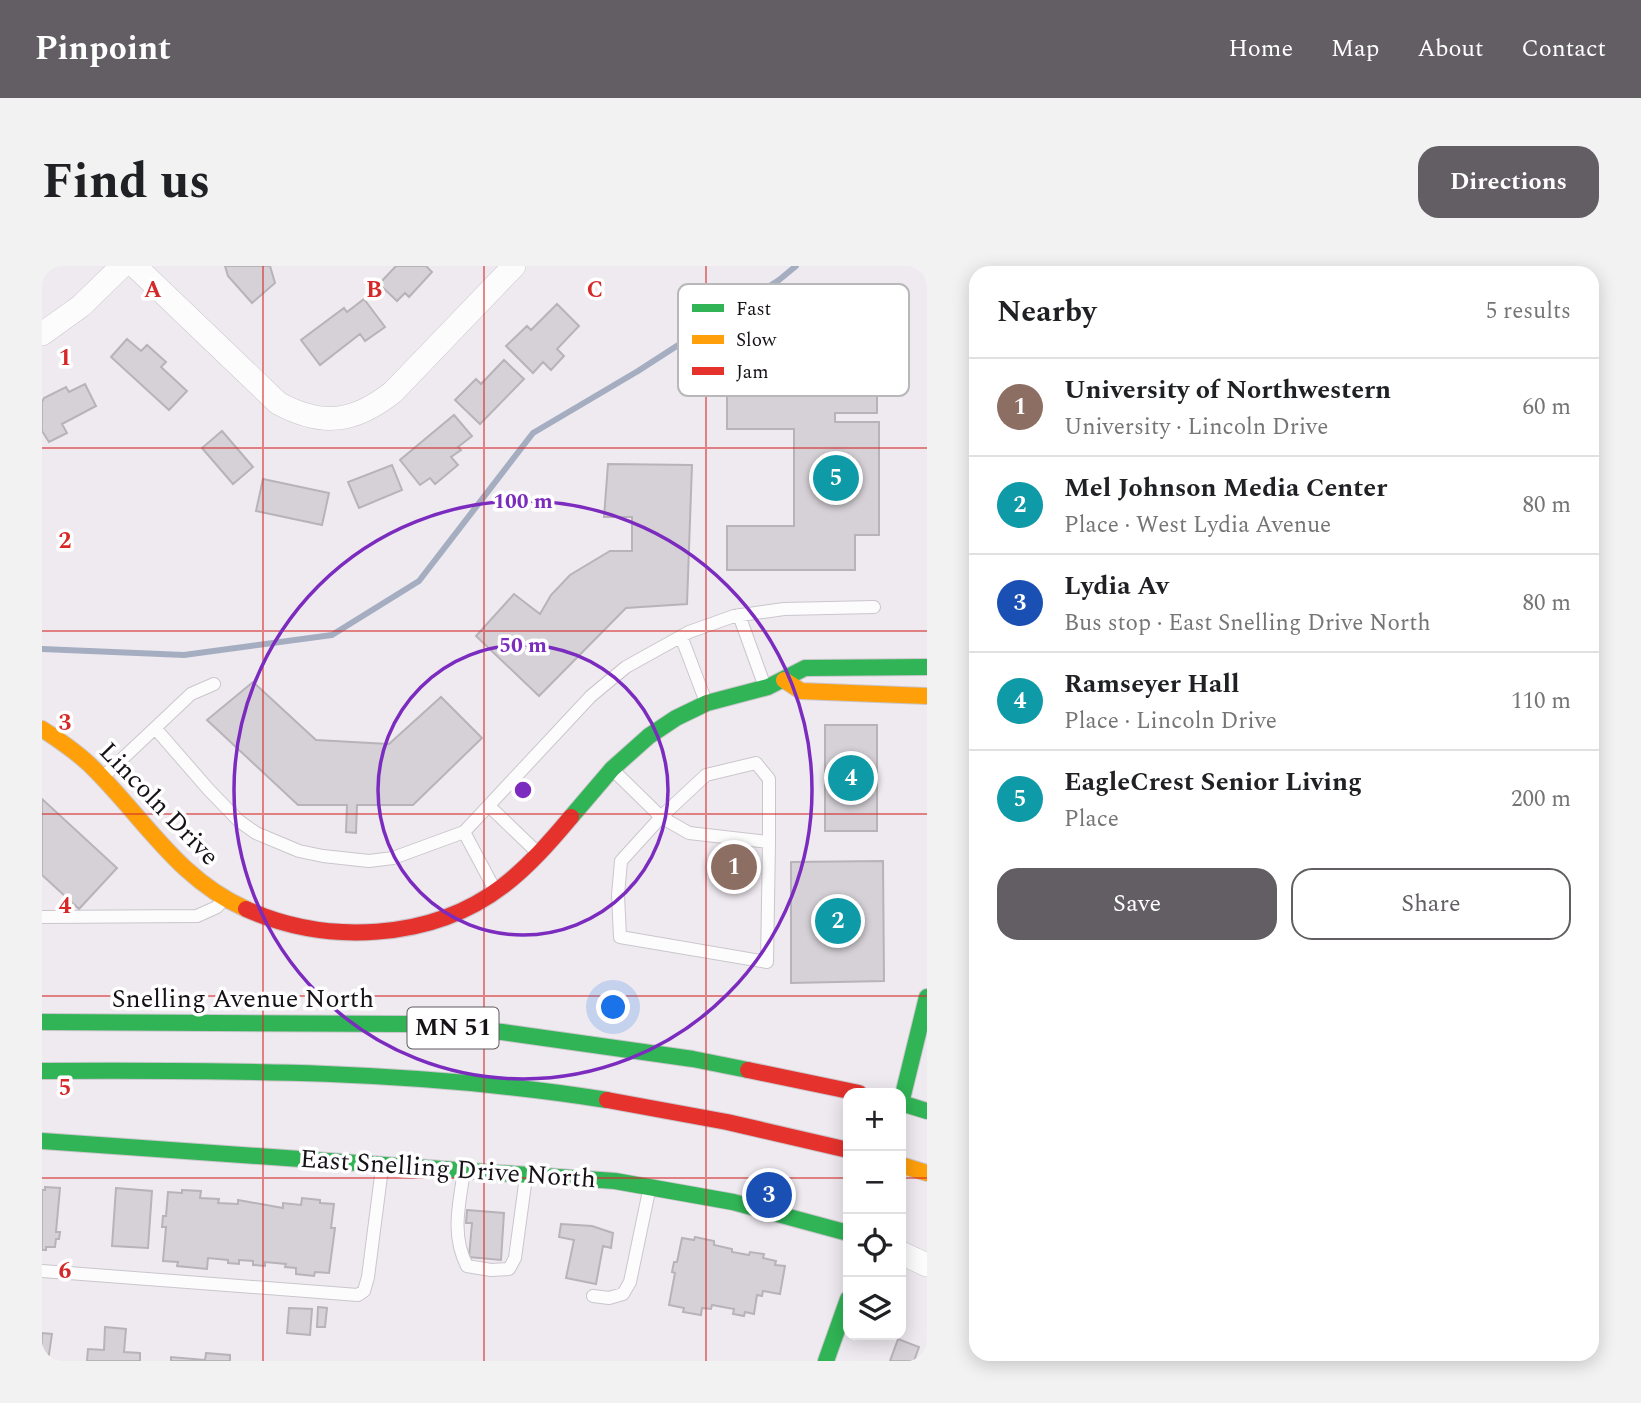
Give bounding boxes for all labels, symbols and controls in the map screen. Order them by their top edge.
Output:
text: Pinpoint [35,24,171,74]
text: Home [1228,31,1293,67]
text: Map [1331,31,1379,67]
text: About [1417,31,1483,67]
text: Contact [1521,31,1606,67]
text: Find us [42,145,210,220]
button: Directions [1418,146,1599,218]
text: A [144,273,162,308]
text: B [366,273,382,308]
text: C [587,273,603,308]
legend [678,284,909,396]
text: Nearby [997,289,1096,335]
text: 5 results [1486,294,1571,329]
text: Fast [736,295,772,324]
text: Slow [736,326,777,355]
text: 1 [59,341,71,376]
text: Jam [736,358,768,387]
text: University of Northwestern [1064,370,1391,410]
text: 1 [1014,390,1026,425]
text: 60 m [1522,390,1571,425]
text: University · Lincoln Drive [1064,410,1328,445]
pin: 5 [813,452,859,504]
text: Mel Johnson Media Center [1064,468,1387,508]
text: 100 m [493,486,553,518]
text: 2 [1014,488,1026,523]
text: 80 m [1522,488,1571,523]
text: Place · West Lydia Avenue [1064,508,1331,543]
text: 2 [59,524,72,559]
text: Lydia Av [1064,566,1169,606]
text: 3 [1014,586,1026,621]
text: 80 m [1522,586,1571,621]
text: Bus stop · East Snelling Drive North [1064,606,1431,641]
text: 50 m [499,630,547,662]
text: Ramseyer Hall [1064,664,1239,704]
text: 4 [1014,684,1026,719]
text: 110 m [1511,684,1571,719]
text: Place · Lincoln Drive [1064,704,1277,739]
text: 3 [59,706,72,741]
street label: Lincoln Drive [89,733,229,875]
pin: 4 [828,752,874,804]
text: EagleCrest Senior Living [1064,762,1362,802]
centre of rings [511,778,535,802]
text: 5 [1014,782,1026,817]
text: 200 m [1511,782,1571,817]
text: Place [1064,802,1119,837]
pin: 1 [711,841,757,893]
button: Save [997,868,1277,940]
button: Share [1291,868,1571,940]
text: 4 [59,889,72,924]
pin: 2 [815,895,861,947]
street label: Snelling Avenue North [112,979,374,1019]
your location [596,990,630,1024]
road number: MN 51 [408,1008,499,1048]
text: 5 [59,1071,71,1106]
map controls [843,1088,906,1340]
button: + [843,1088,906,1151]
street label: East Snelling Drive North [299,1139,597,1199]
button: − [843,1151,906,1214]
pin: 3 [746,1169,792,1221]
button: locate [843,1214,906,1277]
text: 6 [59,1254,72,1289]
button: layers [843,1277,906,1340]

